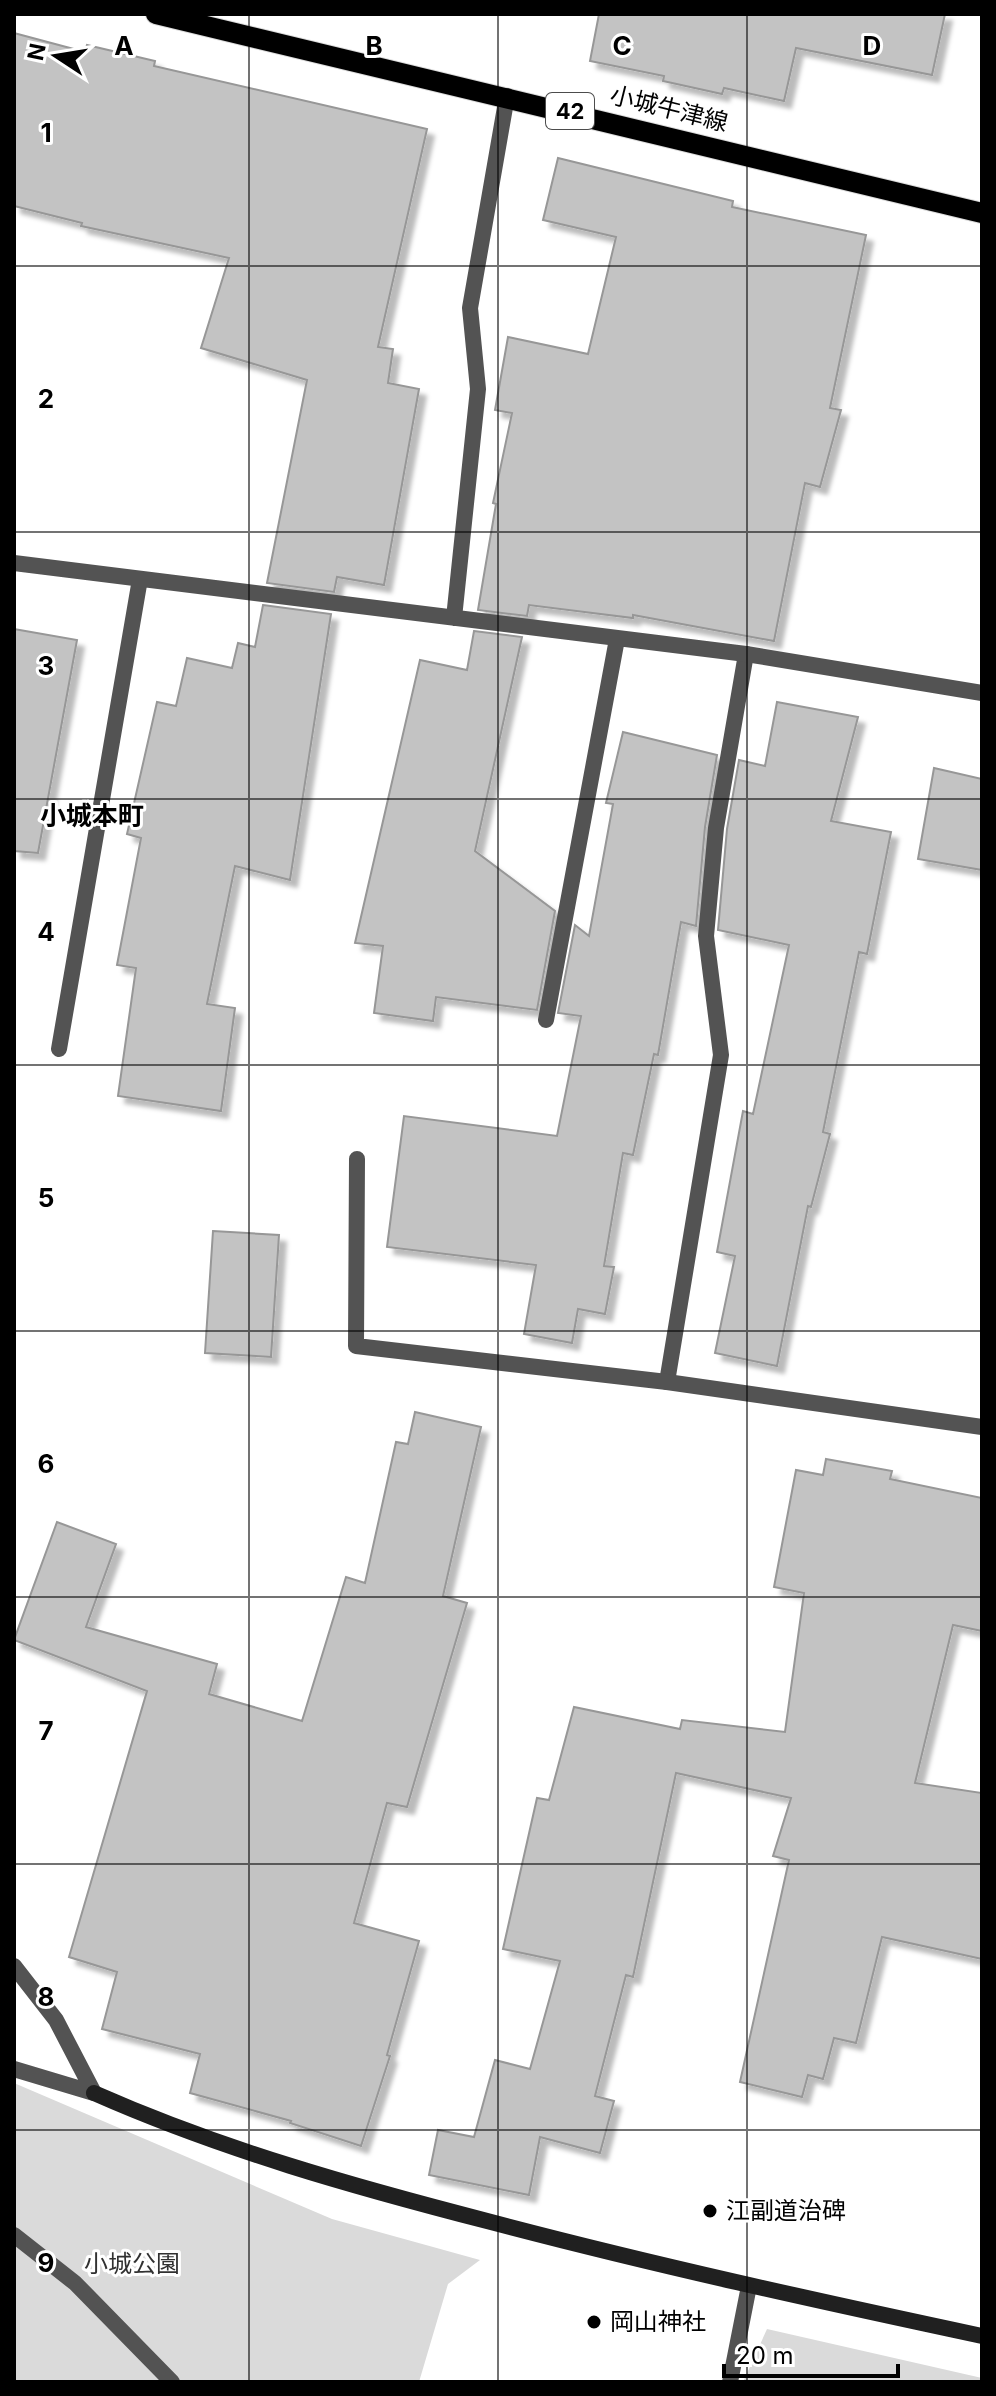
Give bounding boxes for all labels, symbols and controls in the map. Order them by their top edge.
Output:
north arrow [16,16,96,96]
text: A [114,30,134,61]
text: B [365,30,383,61]
text: C [612,30,632,61]
text: D [863,30,881,61]
text: N [22,41,51,63]
street label: 小城牛津線 [607,80,731,137]
road number: 42 [546,93,594,129]
text: 1 [40,117,52,148]
text: 2 [38,383,54,414]
text: 3 [38,650,54,681]
district label: 小城本町 [40,800,144,831]
text: 4 [37,916,55,947]
text: 5 [38,1182,54,1213]
text: 6 [38,1448,54,1479]
text: 7 [38,1715,54,1746]
text: 8 [38,1981,54,2012]
place label: 江副道治碑 [726,2196,846,2225]
marker: 江副道治碑 [701,2202,719,2220]
text: 9 [38,2247,54,2278]
park label: 小城公園 [84,2249,180,2278]
place label: 岡山神社 [610,2307,706,2336]
marker: 岡山神社 [585,2313,603,2331]
scale bar [724,2328,898,2378]
text: 20 m [736,2341,794,2370]

